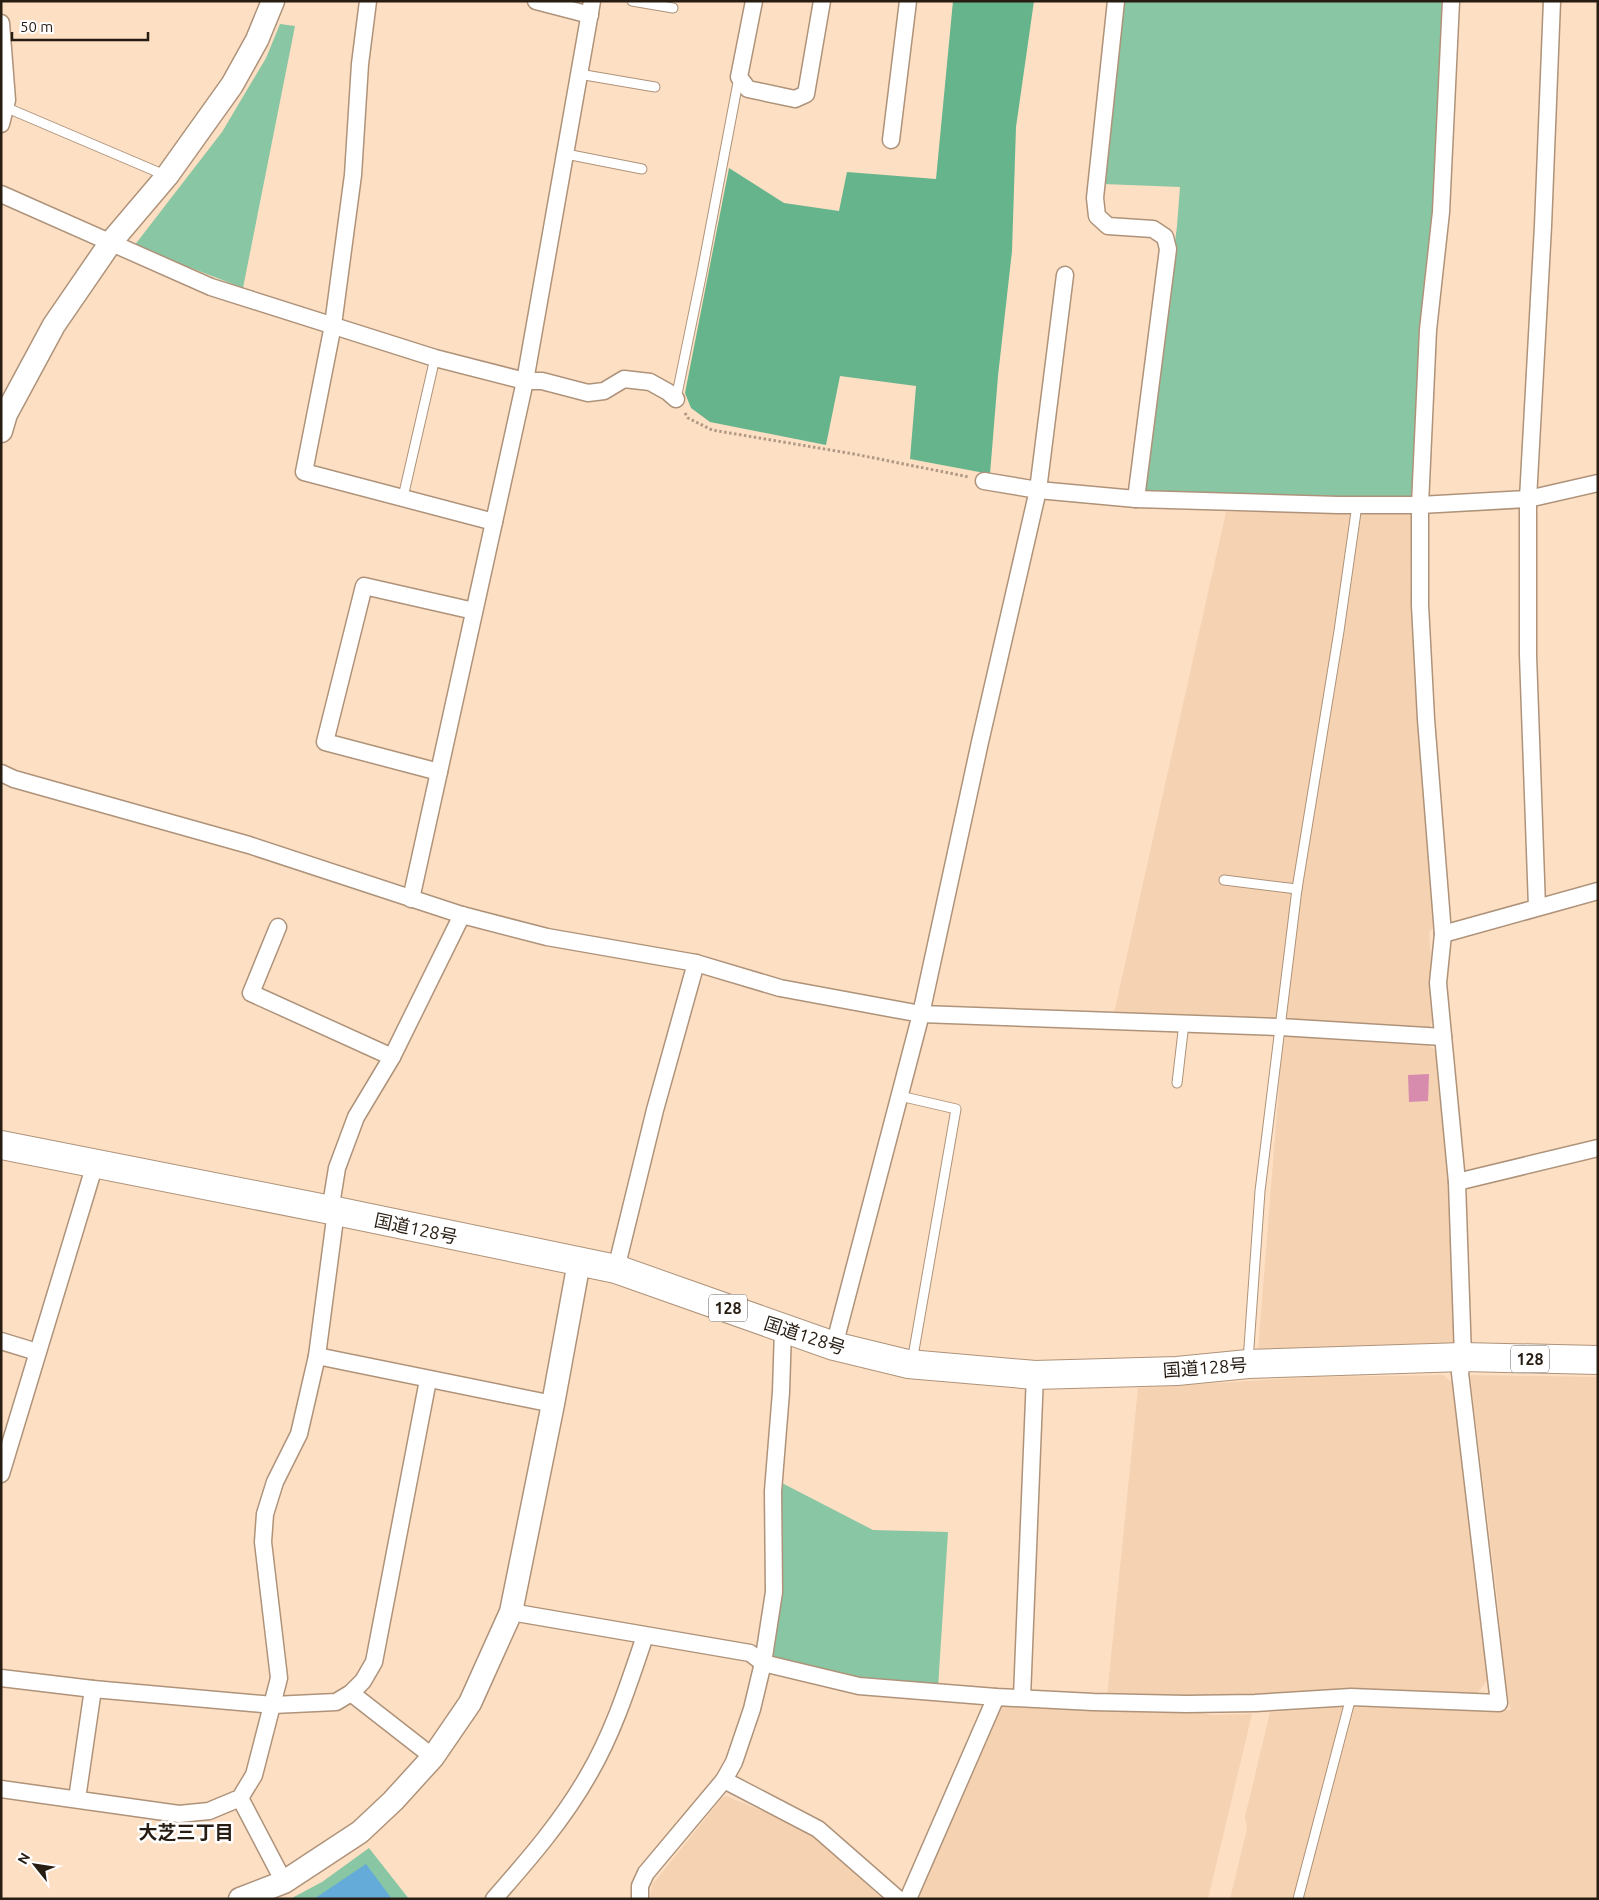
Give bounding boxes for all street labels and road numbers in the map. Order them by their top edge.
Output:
street label: 国道128号 [373,1209,459,1247]
road number: 128 [709,1295,747,1322]
street label: 国道128号 [762,1312,848,1358]
road number: 128 [1511,1346,1549,1372]
street label: 国道128号 [1162,1354,1248,1380]

